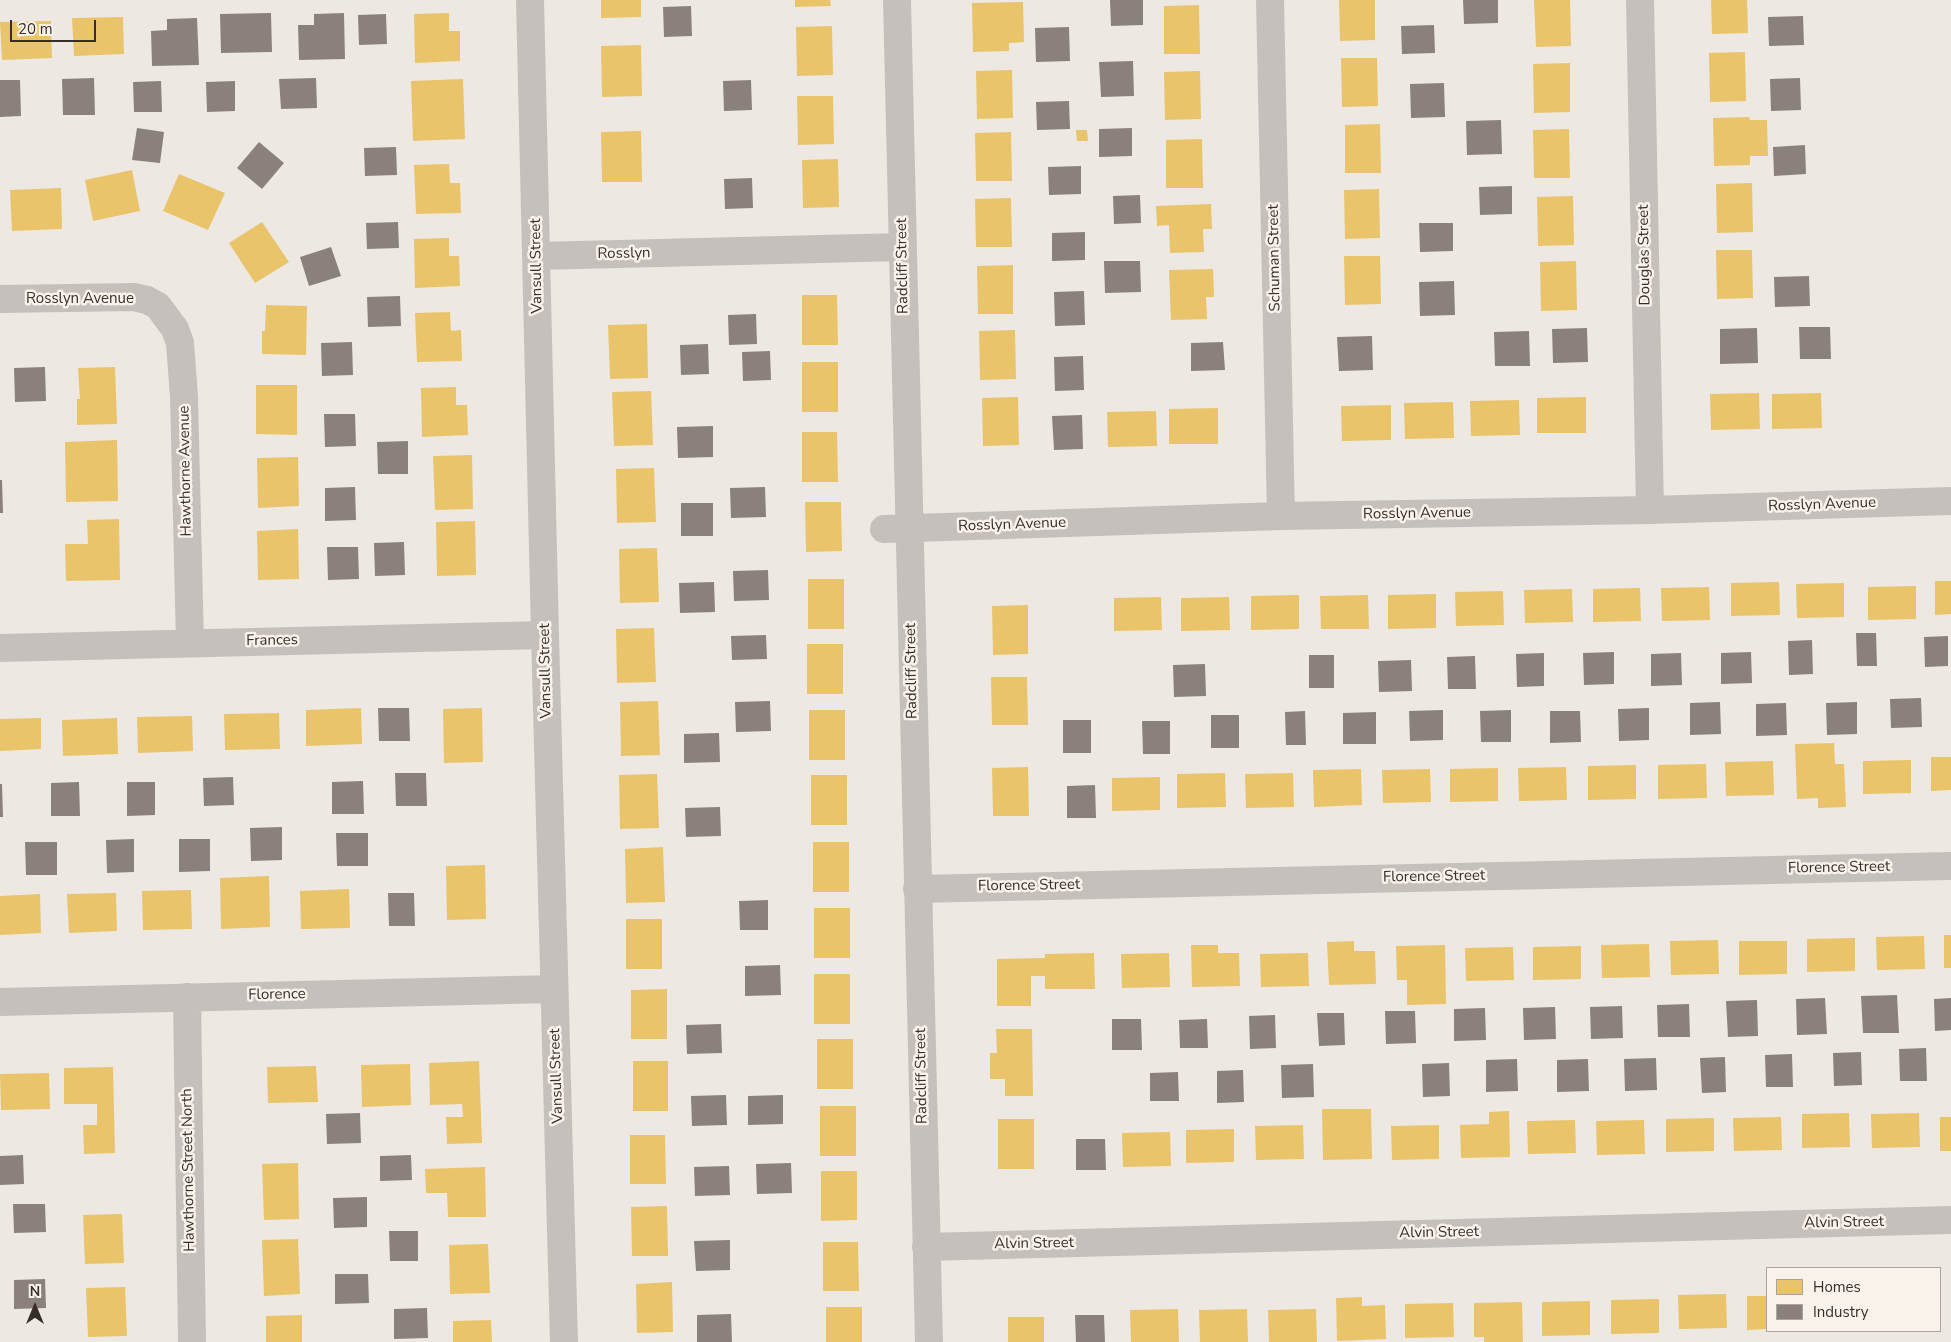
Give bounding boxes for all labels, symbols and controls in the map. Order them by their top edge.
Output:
scale bar [12,10,99,42]
text: 20 m [18,19,53,39]
street label: Schuman Street [1265,204,1285,312]
street label: Douglas Street [1635,204,1655,306]
street label: Vansull Street [527,218,547,314]
street label: Radcliff Street [893,218,913,314]
street label: Rosslyn [597,245,651,263]
street label: Rosslyn Avenue [26,290,134,308]
street label: Hawthorne Avenue [176,405,196,537]
street label: Rosslyn Avenue [1768,494,1876,516]
street label: Rosslyn Avenue [1363,504,1471,524]
street label: Rosslyn Avenue [958,514,1066,536]
street label: Vansull Street [536,623,556,719]
street label: Radcliff Street [902,623,922,719]
street label: Frances [246,632,298,650]
street label: Florence Street [1788,858,1890,878]
street label: Florence Street [1383,867,1485,887]
street label: Florence Street [978,876,1080,896]
street label: Florence [248,985,306,1005]
street label: Vansull Street [546,1028,568,1124]
street label: Radcliff Street [912,1028,932,1124]
street label: Hawthorne Street North [179,1088,199,1252]
street label: Alvin Street [1804,1213,1884,1233]
street label: Alvin Street [1399,1223,1479,1243]
street label: Alvin Street [994,1234,1074,1254]
legend [1766,1267,1941,1332]
text: Homes [1813,1277,1861,1297]
north arrow [10,1282,60,1332]
text: N [30,1282,40,1301]
text: Industry [1813,1302,1868,1322]

